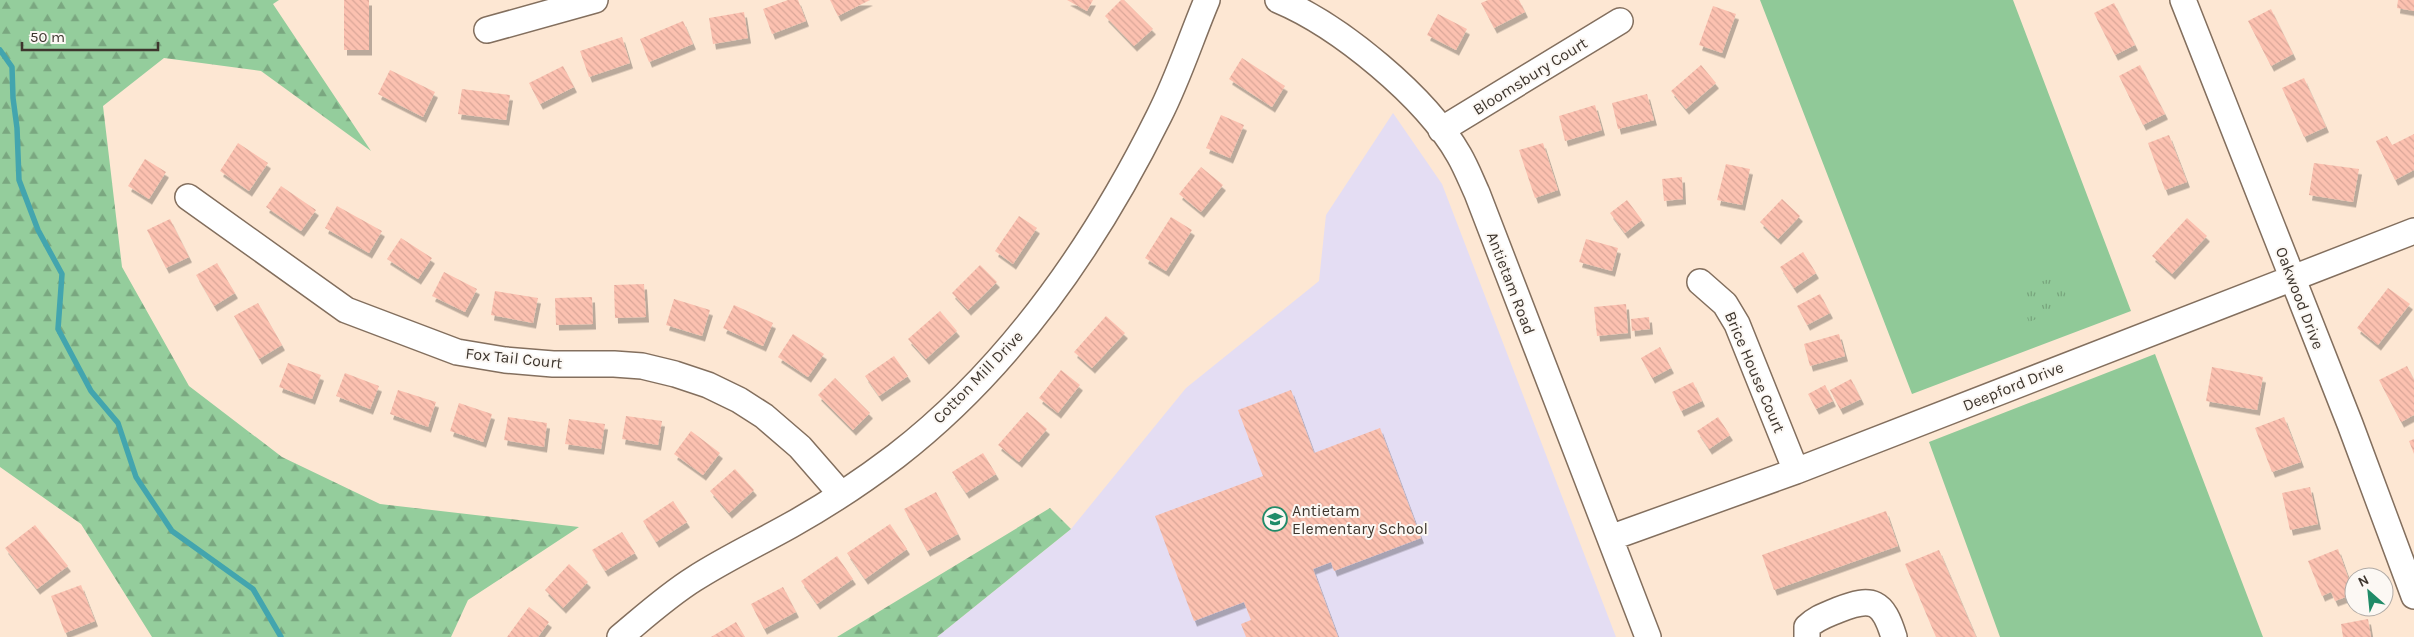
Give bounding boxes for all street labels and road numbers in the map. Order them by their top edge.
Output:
street label: Bloomsbury Court [1469,33,1591,119]
street label: Antietam Road [1483,229,1539,337]
street label: Oakwood Drive [2272,244,2328,352]
street label: Brice House Court [1721,308,1789,436]
street label: Cotton Mill Drive [929,327,1027,427]
street label: Fox Tail Court [465,343,563,373]
street label: Deepford Drive [1960,357,2066,415]

